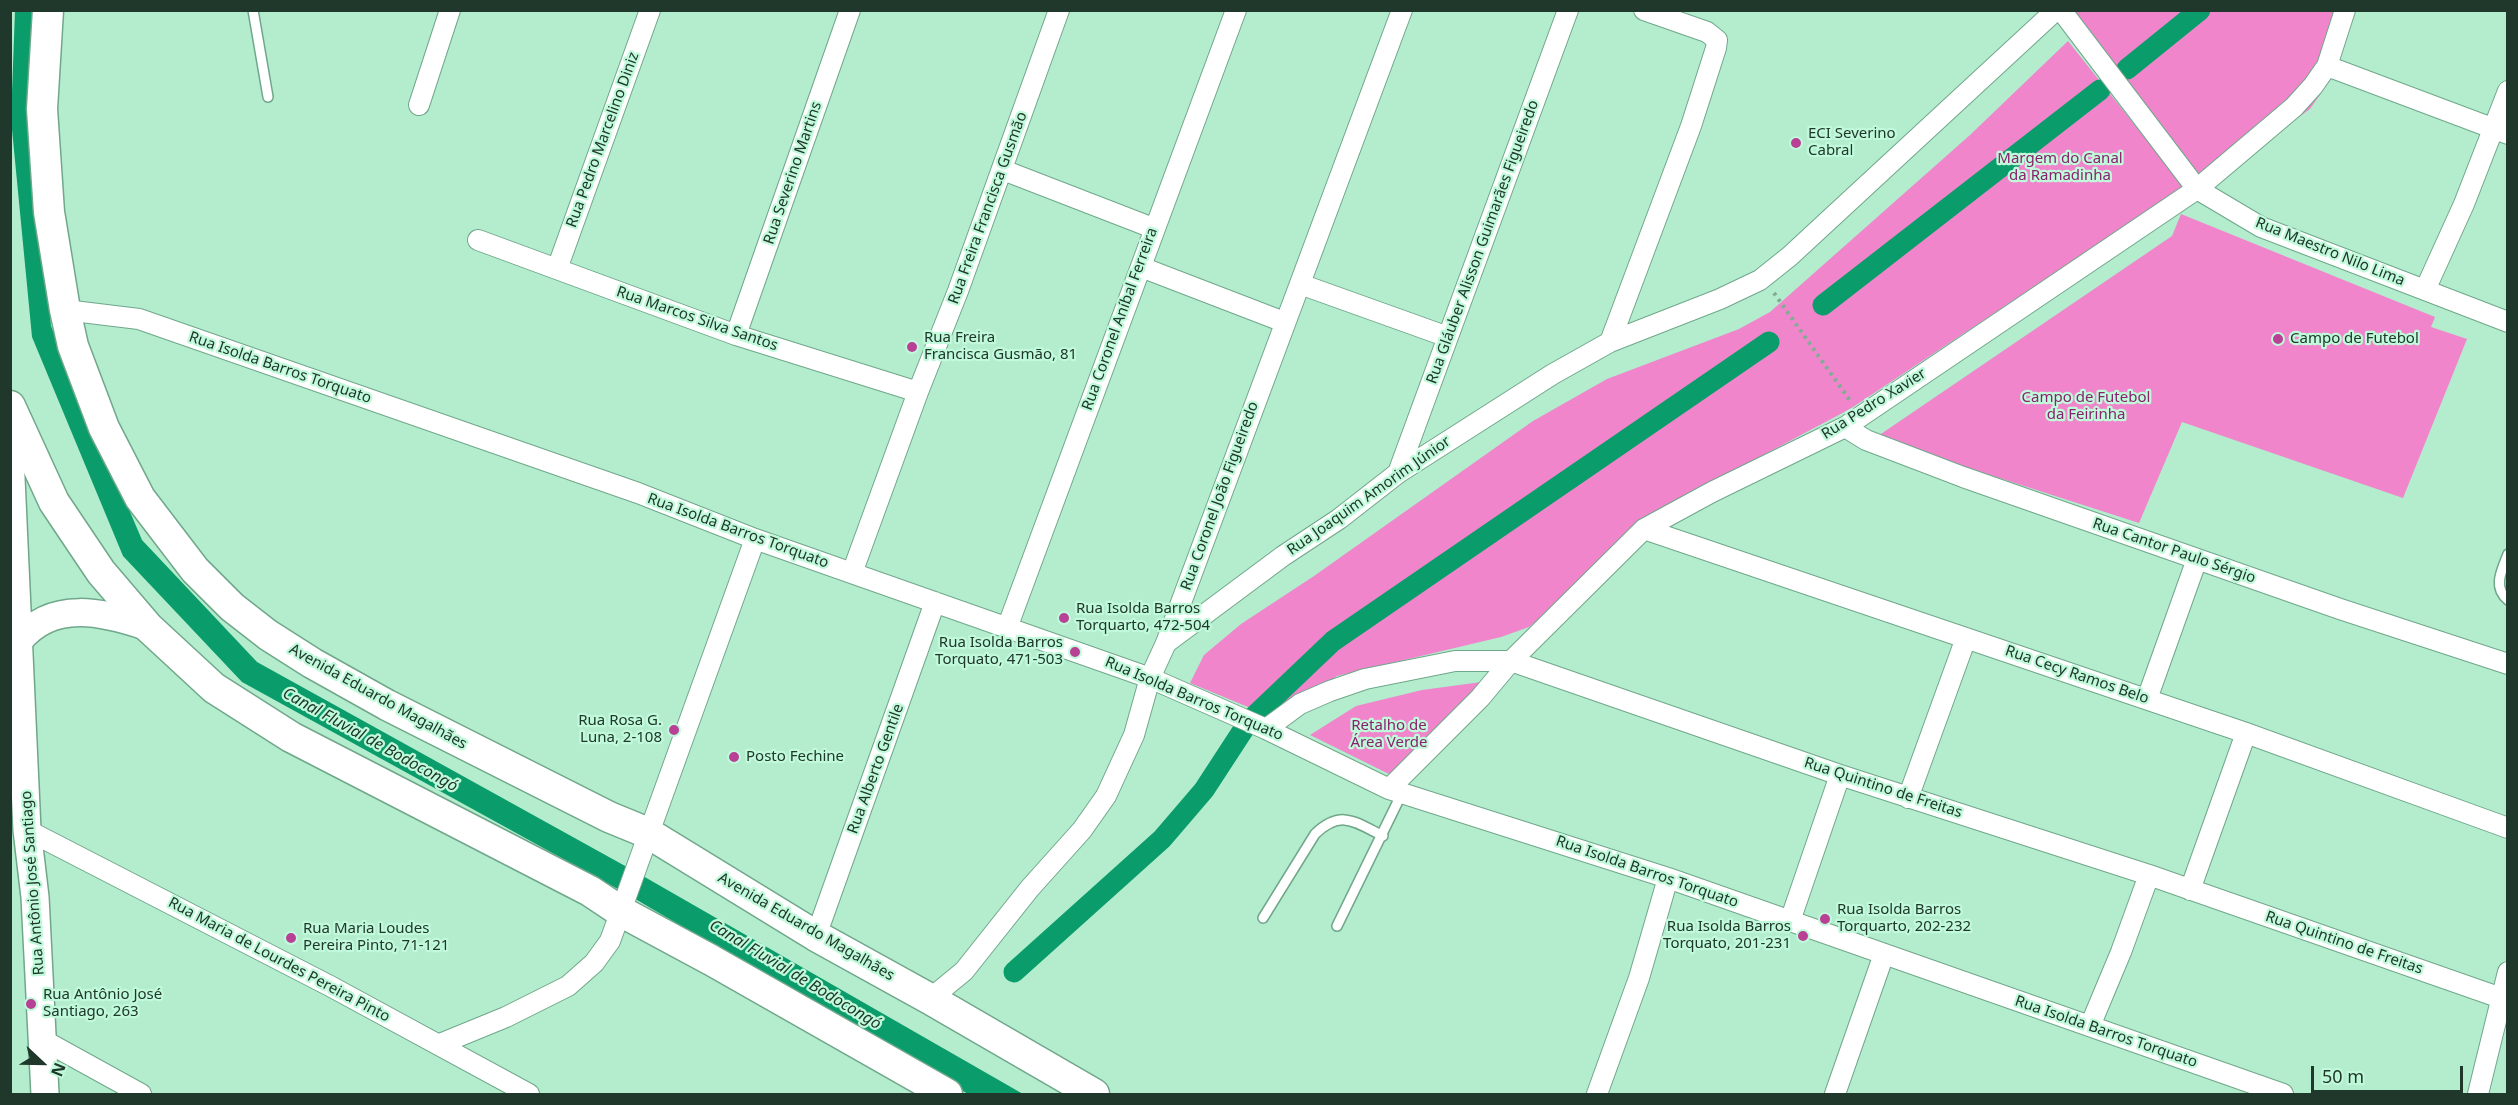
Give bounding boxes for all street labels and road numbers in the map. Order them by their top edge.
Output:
street label: Rua Pedro Marcelino Diniz [563,50,643,230]
street label: Rua Gláuber Alisson Guimarães Figueiredo [1423,98,1543,386]
street label: Rua Severino Martins [760,99,826,247]
street label: Rua Freira Francisca Gusmão [945,109,1031,307]
street label: Rua Maestro Nilo Lima [2253,214,2407,290]
street label: Rua Coronel Aníbal Ferreira [1079,225,1161,413]
street label: Rua Marcos Silva Santos [614,283,780,355]
street label: Rua Isolda Barros Torquato [186,328,374,408]
street label: Rua Pedro Xavier [1818,365,1930,443]
street label: Rua Coronel João Figueiredo [1177,399,1263,593]
street label: Rua Joaquim Amorim Júnior [1284,433,1454,559]
street label: Rua Isolda Barros Torquato [645,490,831,572]
street label: Rua Cantor Paulo Sérgio [2090,515,2258,587]
street label: Avenida Eduardo Magalhães [286,641,470,753]
street label: Rua Cecy Ramos Belo [2003,642,2151,708]
street label: Rua Isolda Barros Torquato [1102,653,1286,745]
street label: Rua Alberto Gentile [844,702,908,836]
street label: Rua Quintino de Freitas [1802,754,1964,822]
street label: Rua Antônio José Santiago [18,790,48,976]
street label: Rua Isolda Barros Torquato [1553,832,1741,912]
street label: Avenida Eduardo Magalhães [715,869,897,985]
street label: Rua Maria de Lourdes Pereira Pinto [165,894,393,1026]
street label: Rua Quintino de Freitas [2263,908,2425,978]
street label: Rua Isolda Barros Torquato [2012,992,2200,1072]

